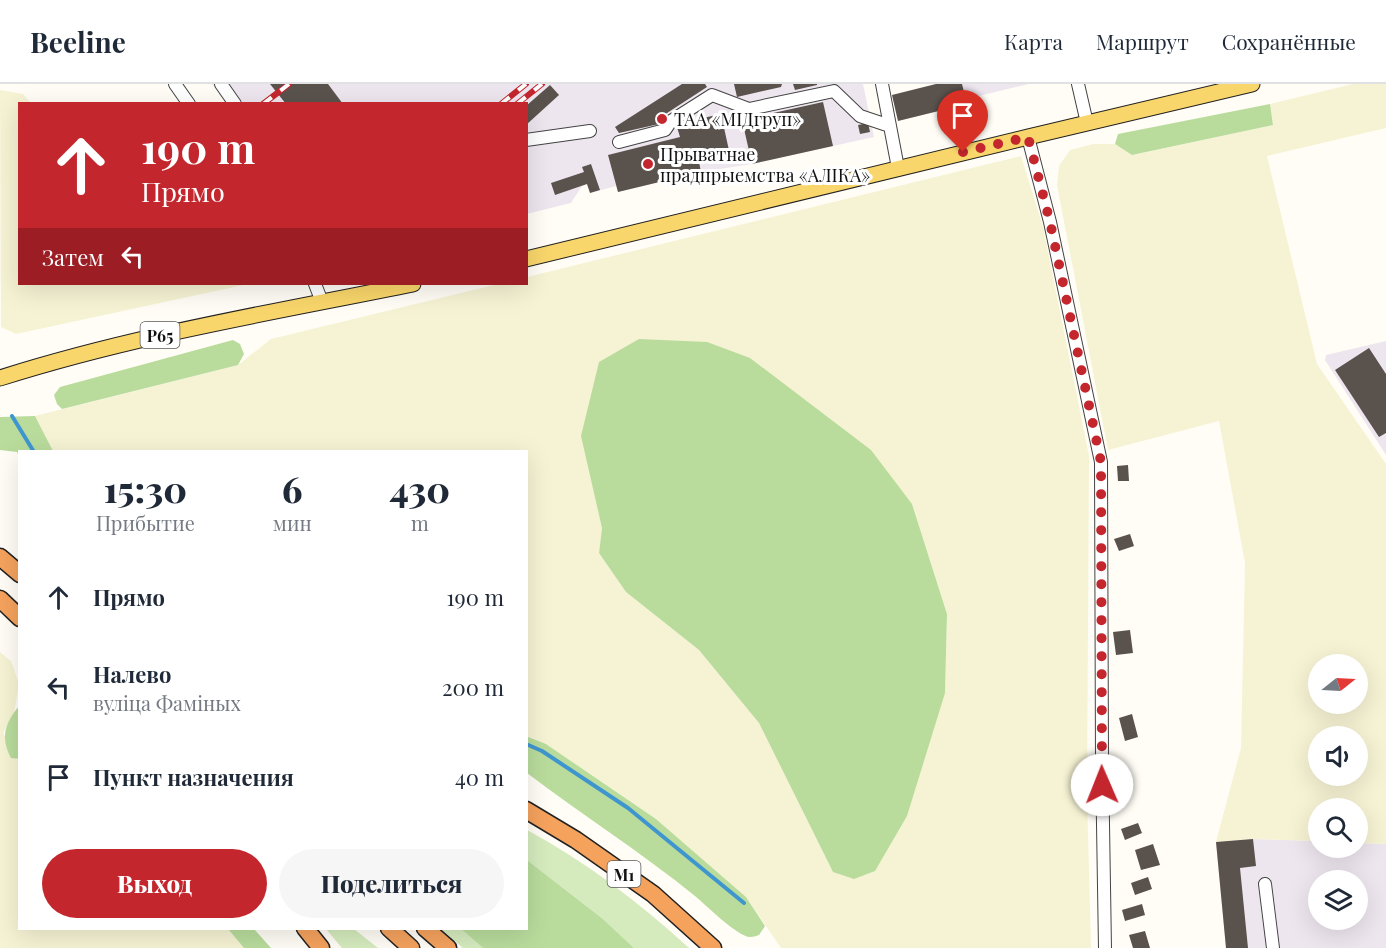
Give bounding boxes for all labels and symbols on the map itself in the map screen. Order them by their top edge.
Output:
pin [937,90,988,152]
place label: ТАА «МІДгруп» [674,107,801,131]
marker: ТАА «МІДгруп» [655,112,669,126]
place label: Прыватнае прадпрыемства «АЛІКА» [660,142,870,187]
marker: Прыватнае прадпрыемства «АЛІКА» [641,157,655,171]
road number: Р65 [140,322,180,348]
north arrow [1308,654,1368,714]
position arrow [1070,753,1134,817]
road number: М1 [608,861,640,887]

